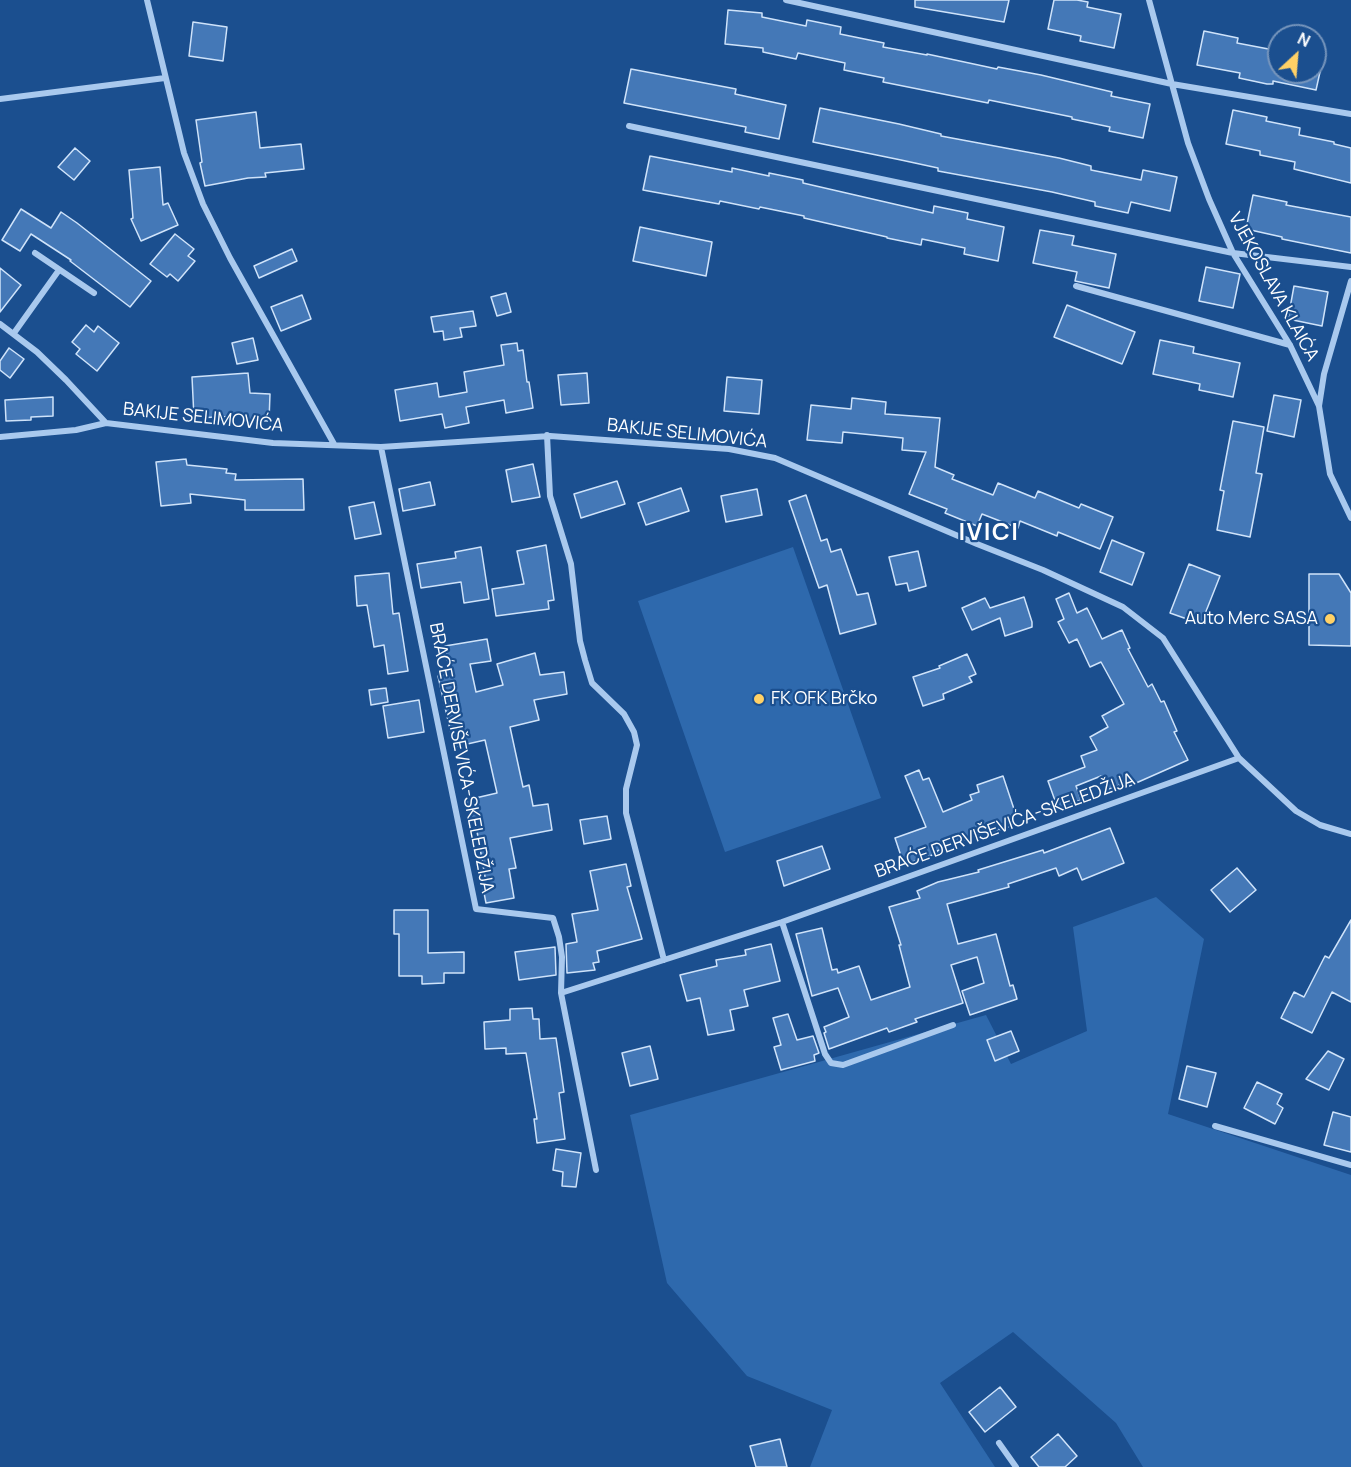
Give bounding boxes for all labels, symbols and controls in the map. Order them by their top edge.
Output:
north arrow [1267,24,1327,84]
text: N [1294,27,1314,52]
street label: VJEKOSLAVA KLAIĆA [1223,209,1323,365]
street label: BAKIJE SELIMOVIĆA [122,399,284,437]
street label: BAKIJE SELIMOVIĆA [606,415,768,453]
district label: IVICI [959,519,1019,547]
place label: Auto Merc SASA [1185,608,1318,630]
marker: Auto Merc SASA [1323,612,1337,626]
street label: BRAĆE DERVIŠEVIĆA-SKELEDŽIJA [424,621,498,895]
place label: FK OFK Brčko [771,688,877,710]
marker: FK OFK Brčko [752,692,766,706]
street label: BRAĆE DERVIŠEVIĆA-SKELEDŽIJA [872,769,1138,883]

